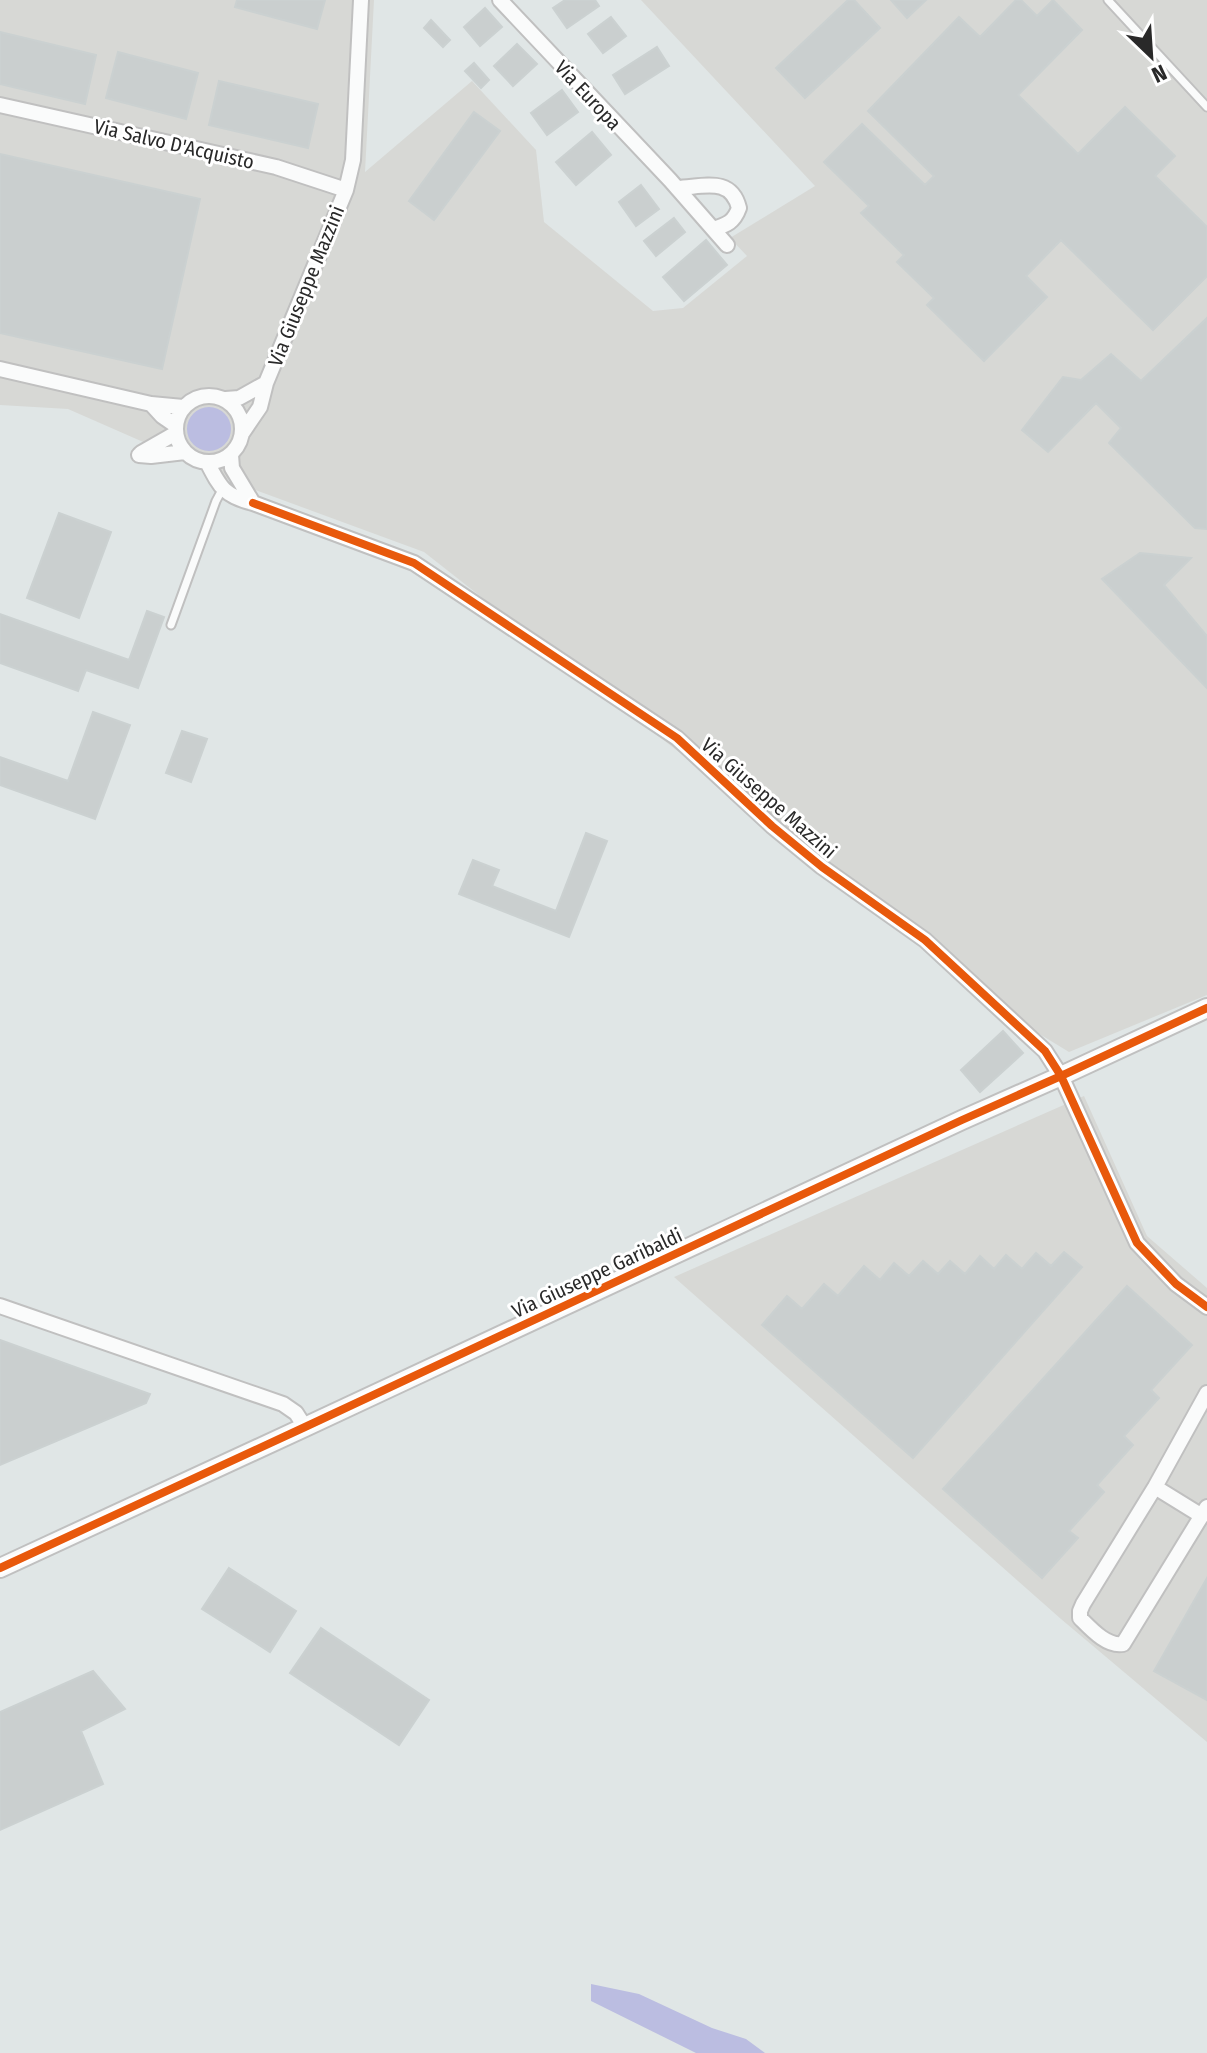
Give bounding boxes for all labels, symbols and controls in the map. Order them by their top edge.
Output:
north arrow [1111,16,1191,96]
street label: Via Europa [550,55,626,135]
text: N [1148,59,1171,89]
street label: Via Salvo D'Acquisto [92,114,256,174]
street label: Via Giuseppe Mazzini [263,202,349,370]
street label: Via Giuseppe Mazzini [696,733,842,863]
street label: Via Giuseppe Garibaldi [508,1223,686,1323]

